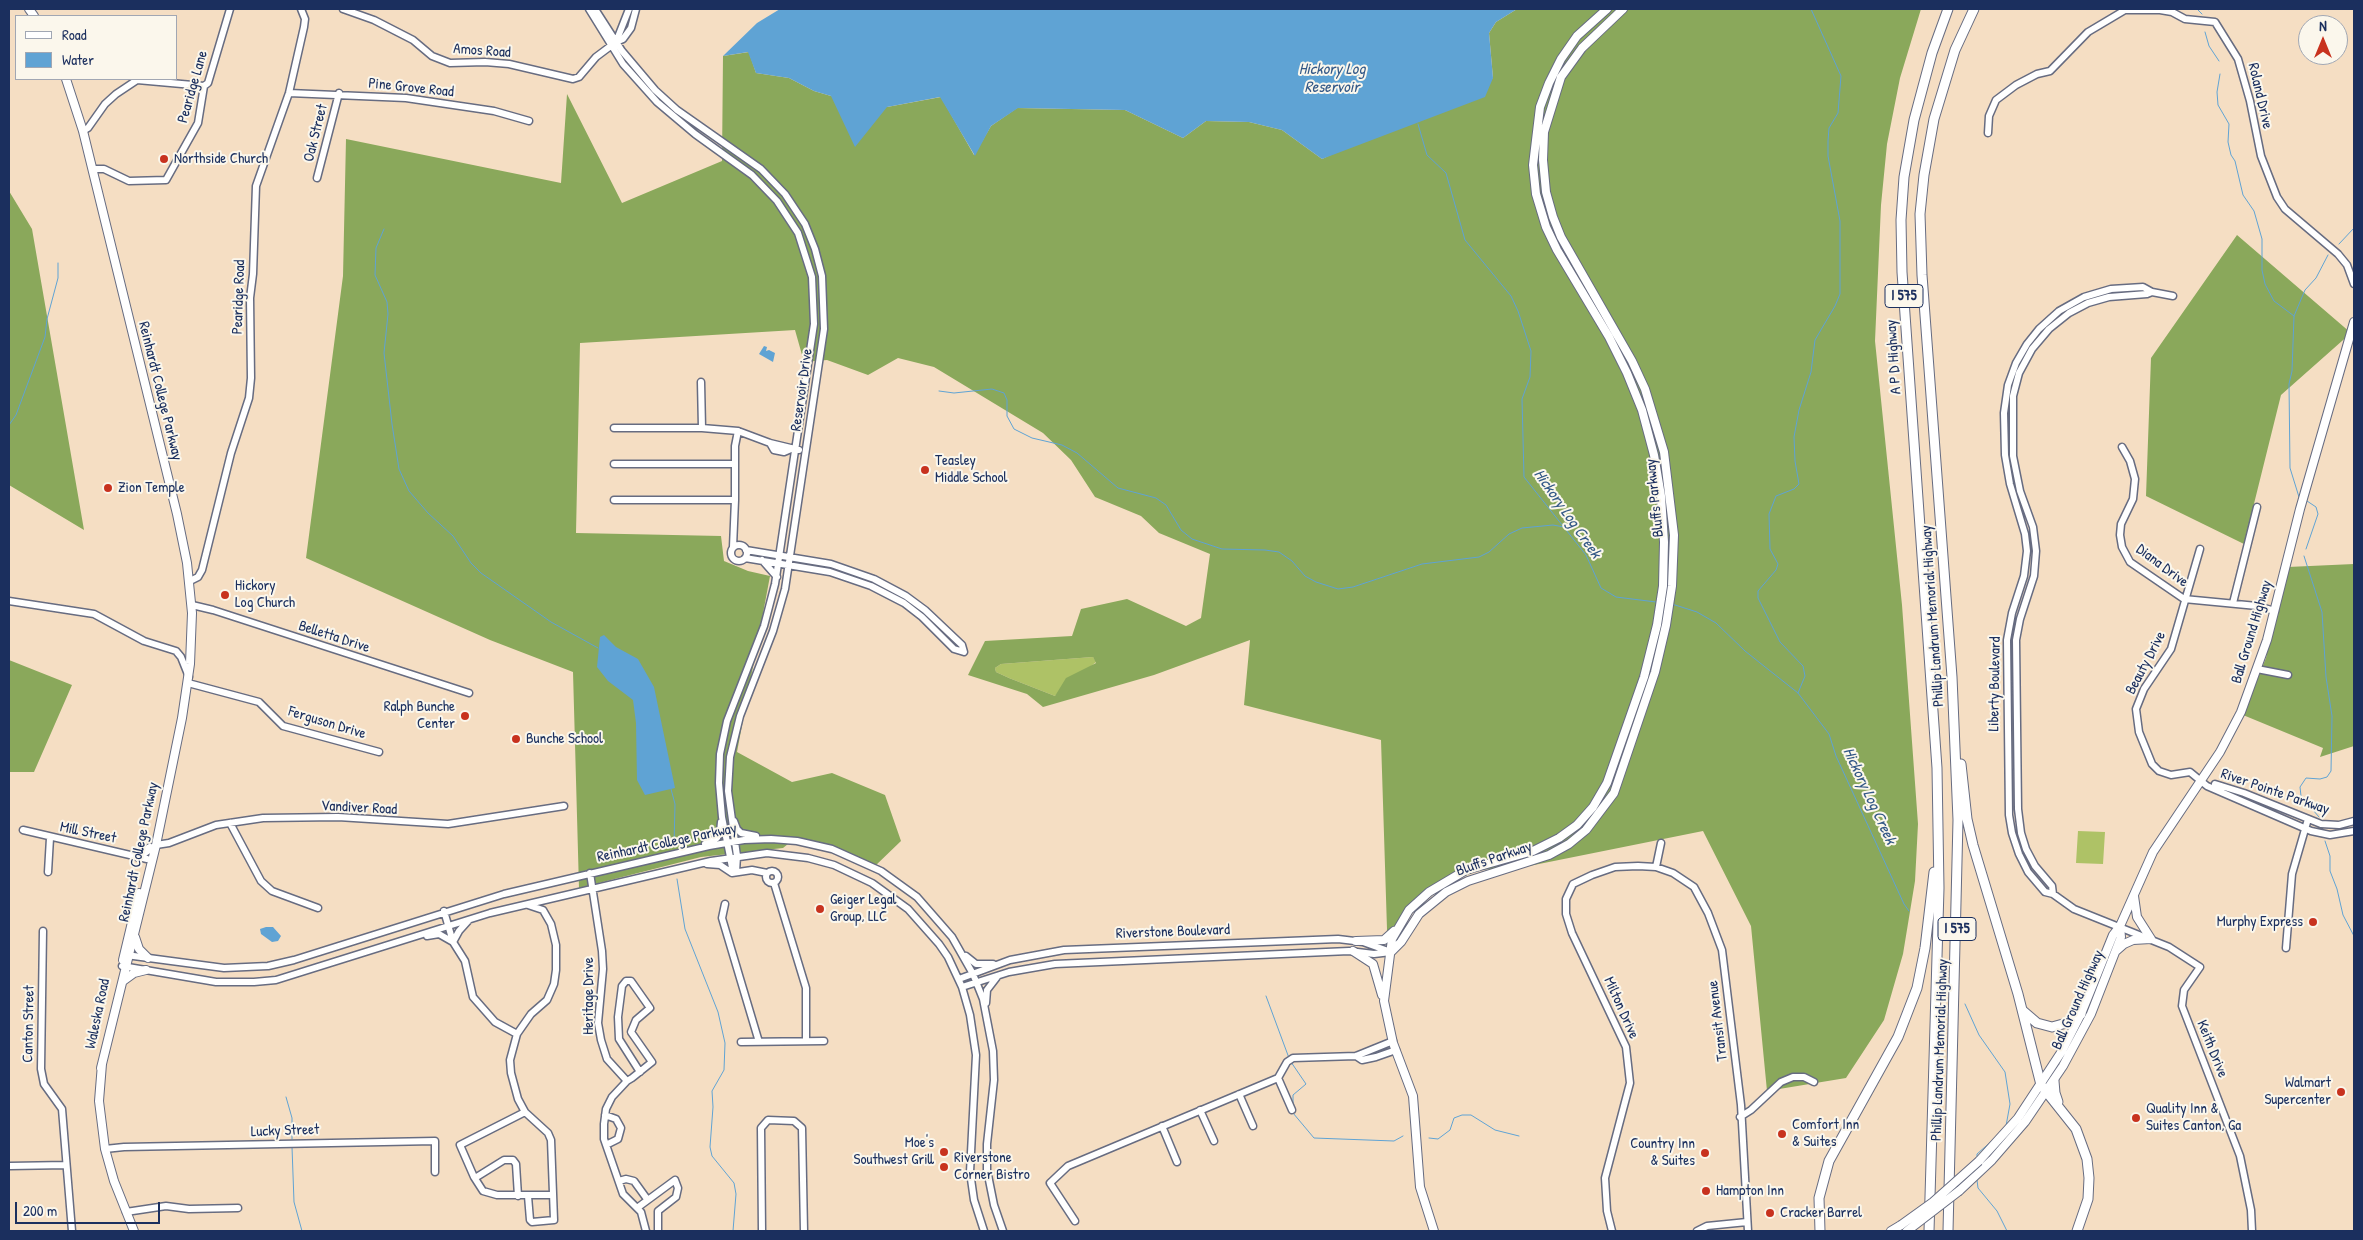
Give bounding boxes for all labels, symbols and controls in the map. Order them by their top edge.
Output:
legend [15,15,178,80]
north arrow [2298,15,2348,65]
text: N [2319,16,2327,35]
text: Road [62,24,87,45]
street label: Amos Road [453,40,511,62]
text: Water [62,49,94,70]
street label: Pearidge Lane [174,49,212,125]
water label: Hickory Log Reservoir [1299,60,1365,98]
street label: Roland Drive [2244,61,2276,131]
street label: Pine Grove Road [367,75,455,101]
street label: Oak Street [300,102,332,164]
place label: Northside Church [174,150,268,168]
marker: Northside Church [158,153,170,165]
street label: Pearidge Road [229,259,249,335]
road number: I 575 [1885,284,1923,308]
street label: A P D Highway [1882,319,1906,395]
street label: Reinhardt College Parkway [134,320,186,462]
street label: Reservoir Drive [787,348,817,432]
place label: Teasley Middle School [935,452,1007,487]
street label: Bluffs Parkway [1642,458,1668,538]
marker: Teasley Middle School [919,464,931,476]
water label: Hickory Log Creek [1529,466,1605,562]
place label: Zion Temple [118,479,185,497]
marker: Zion Temple [102,482,114,494]
street label: Phillip Landrum Memorial Highway [1918,524,1948,708]
street label: Diana Drive [2132,541,2192,591]
place label: Hickory Log Church [235,577,295,612]
street label: Ball Ground Highway [2228,578,2276,686]
marker: Hickory Log Church [219,589,231,601]
street label: Belletta Drive [296,617,372,657]
street label: Beauty Drive [2122,628,2170,698]
street label: Liberty Boulevard [1985,636,2005,732]
place label: Ralph Bunche Center [384,698,455,733]
street label: Ferguson Drive [286,703,368,743]
marker: Ralph Bunche Center [459,710,471,722]
place label: Bunche School [526,730,603,748]
marker: Bunche School [510,733,522,745]
water label: Hickory Log Creek [1838,745,1900,847]
street label: River Pointe Parkway [2218,765,2332,819]
street label: Reinhardt College Parkway [115,780,163,924]
street label: Vandiver Road [321,797,397,819]
street label: Mill Street [58,818,118,848]
street label: Reinhardt College Parkway [595,819,739,867]
street label: Bluffs Parkway [1454,838,1534,880]
place label: Geiger Legal Group, LLC [830,891,896,926]
marker: Geiger Legal Group, LLC [814,903,826,915]
place label: Murphy Express [2217,913,2303,931]
marker: Murphy Express [2307,916,2319,928]
road number: I 575 [1938,918,1976,941]
street label: Riverstone Boulevard [1116,921,1230,943]
street label: Ball Ground Highway [2048,947,2108,1053]
street label: Heritage Drive [580,957,598,1035]
street label: Phillip Landrum Memorial Highway [1928,959,1952,1141]
street label: Milton Drive [1599,974,1643,1042]
street label: Waleska Road [82,977,114,1051]
street label: Transit Avenue [1704,980,1732,1062]
street label: Canton Street [19,985,39,1063]
street label: Keith Drive [2192,1018,2232,1080]
place label: Walmart Supercenter [2264,1074,2331,1109]
marker: Walmart Supercenter [2335,1086,2347,1098]
place label: Quality Inn & Suites Canton, Ga [2146,1100,2241,1135]
marker: Quality Inn & Suites Canton, Ga [2130,1112,2142,1124]
place label: Comfort Inn & Suites [1792,1116,1859,1151]
street label: Lucky Street [251,1121,319,1141]
marker: Comfort Inn & Suites [1776,1128,1788,1140]
place label: Moe's Southwest Grill [854,1134,934,1169]
place label: Country Inn & Suites [1630,1135,1695,1170]
marker: Moe's Southwest Grill [938,1146,950,1158]
marker: Country Inn & Suites [1699,1147,1711,1159]
place label: Riverstone Corner Bistro [954,1149,1030,1184]
marker: Riverstone Corner Bistro [938,1161,950,1173]
place label: Hampton Inn [1716,1182,1784,1200]
marker: Hampton Inn [1700,1185,1712,1197]
scale bar [18,1192,162,1224]
text: 200 m [23,1200,57,1221]
place label: Cracker Barrel [1780,1204,1862,1222]
marker: Cracker Barrel [1764,1207,1776,1219]

